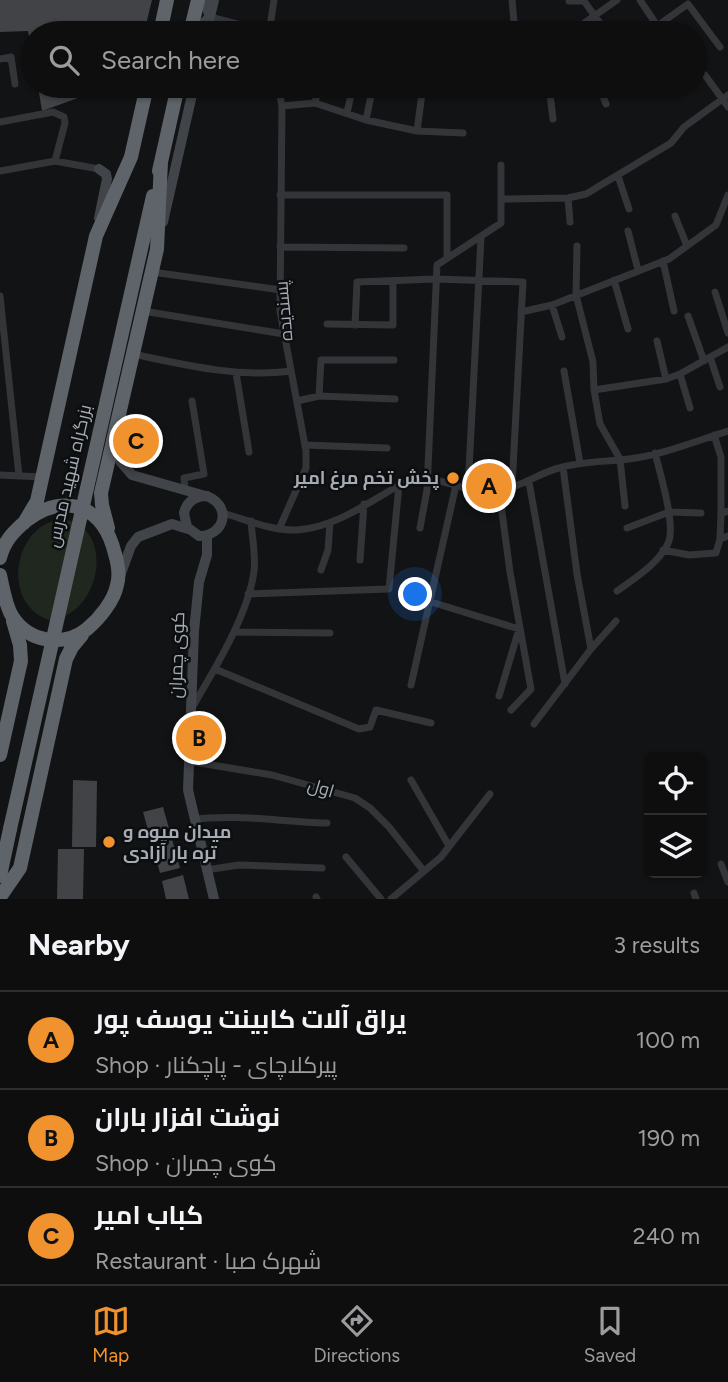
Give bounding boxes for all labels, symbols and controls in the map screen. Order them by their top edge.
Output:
search box [21,21,707,98]
icon: search [45,41,83,79]
text: Search here [101,44,240,76]
street label: پسندیده [270,280,299,342]
street label: بزرگراه شهید مدرس [42,402,96,550]
pin: C [113,415,159,467]
pin: A [466,460,512,512]
place label: پخش تخم مرغ امیر [293,467,439,490]
marker: پخش تخم مرغ امیر [445,470,461,486]
your location [398,577,432,611]
street label: کوی چمران [164,611,191,699]
pin: B [176,712,222,764]
map controls [644,752,707,878]
button: locate [644,752,707,815]
street label: اول [305,774,337,802]
button: layers [644,815,707,878]
place label: میدان میوه و تره بار آزادی [123,821,231,864]
marker: میدان میوه و تره بار آزادی [101,834,117,850]
text: Nearby [28,926,130,963]
text: 3 results [613,931,700,959]
text: یراق آلات کابینت یوسف پور [95,1003,406,1035]
text: A [43,1026,59,1054]
text: 100 m [636,1026,700,1054]
text: Shop · پیرکلاچای - پاچکنار [95,1051,337,1079]
text: نوشت افزار باران [95,1101,280,1133]
text: B [44,1124,58,1152]
text: 190 m [637,1124,700,1152]
text: Shop · کوی چمران [95,1149,277,1177]
text: کباب امیر [95,1199,203,1231]
text: C [43,1222,59,1250]
text: 240 m [633,1222,700,1250]
text: Restaurant · شهرک صبا [95,1247,321,1275]
tab: Map [92,1302,130,1367]
tab: Directions [313,1302,400,1367]
tab: Saved [584,1302,636,1367]

